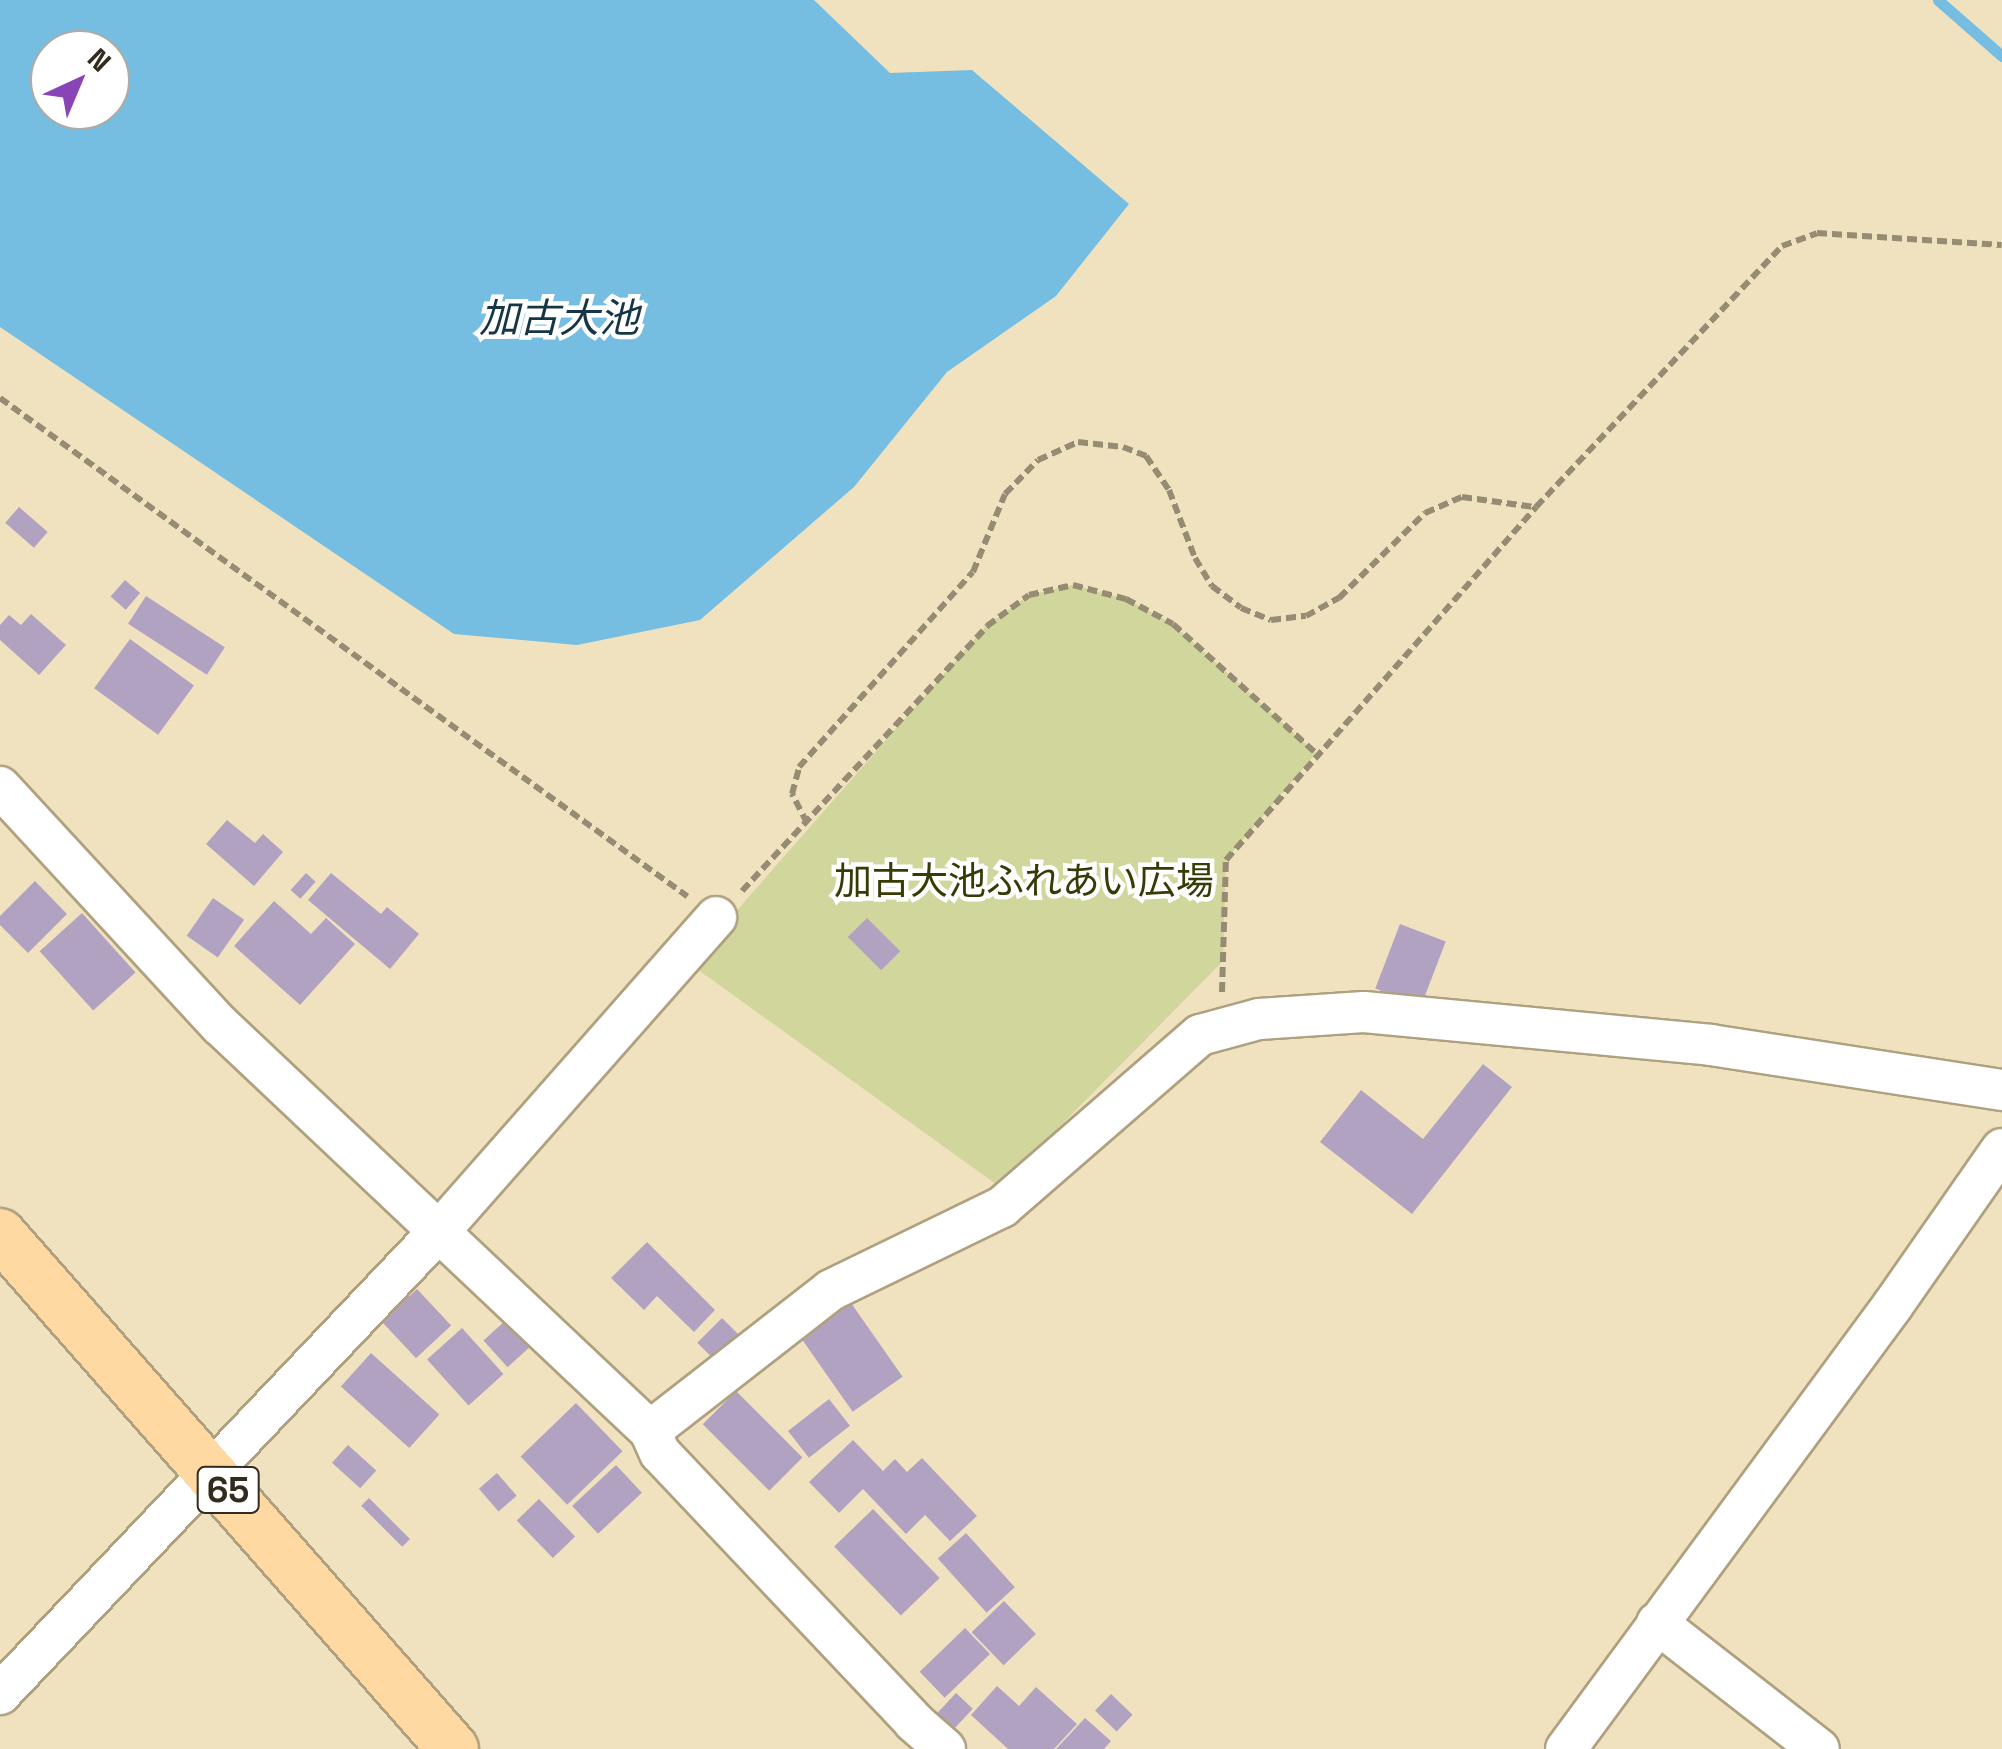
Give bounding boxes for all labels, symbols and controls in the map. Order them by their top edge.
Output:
north arrow [30,30,130,130]
text: N [80,40,119,79]
water label: 加古大池 [479,295,639,343]
park label: 加古大池ふれあい広場 [834,859,1214,905]
road number: 65 [196,1460,260,1520]

